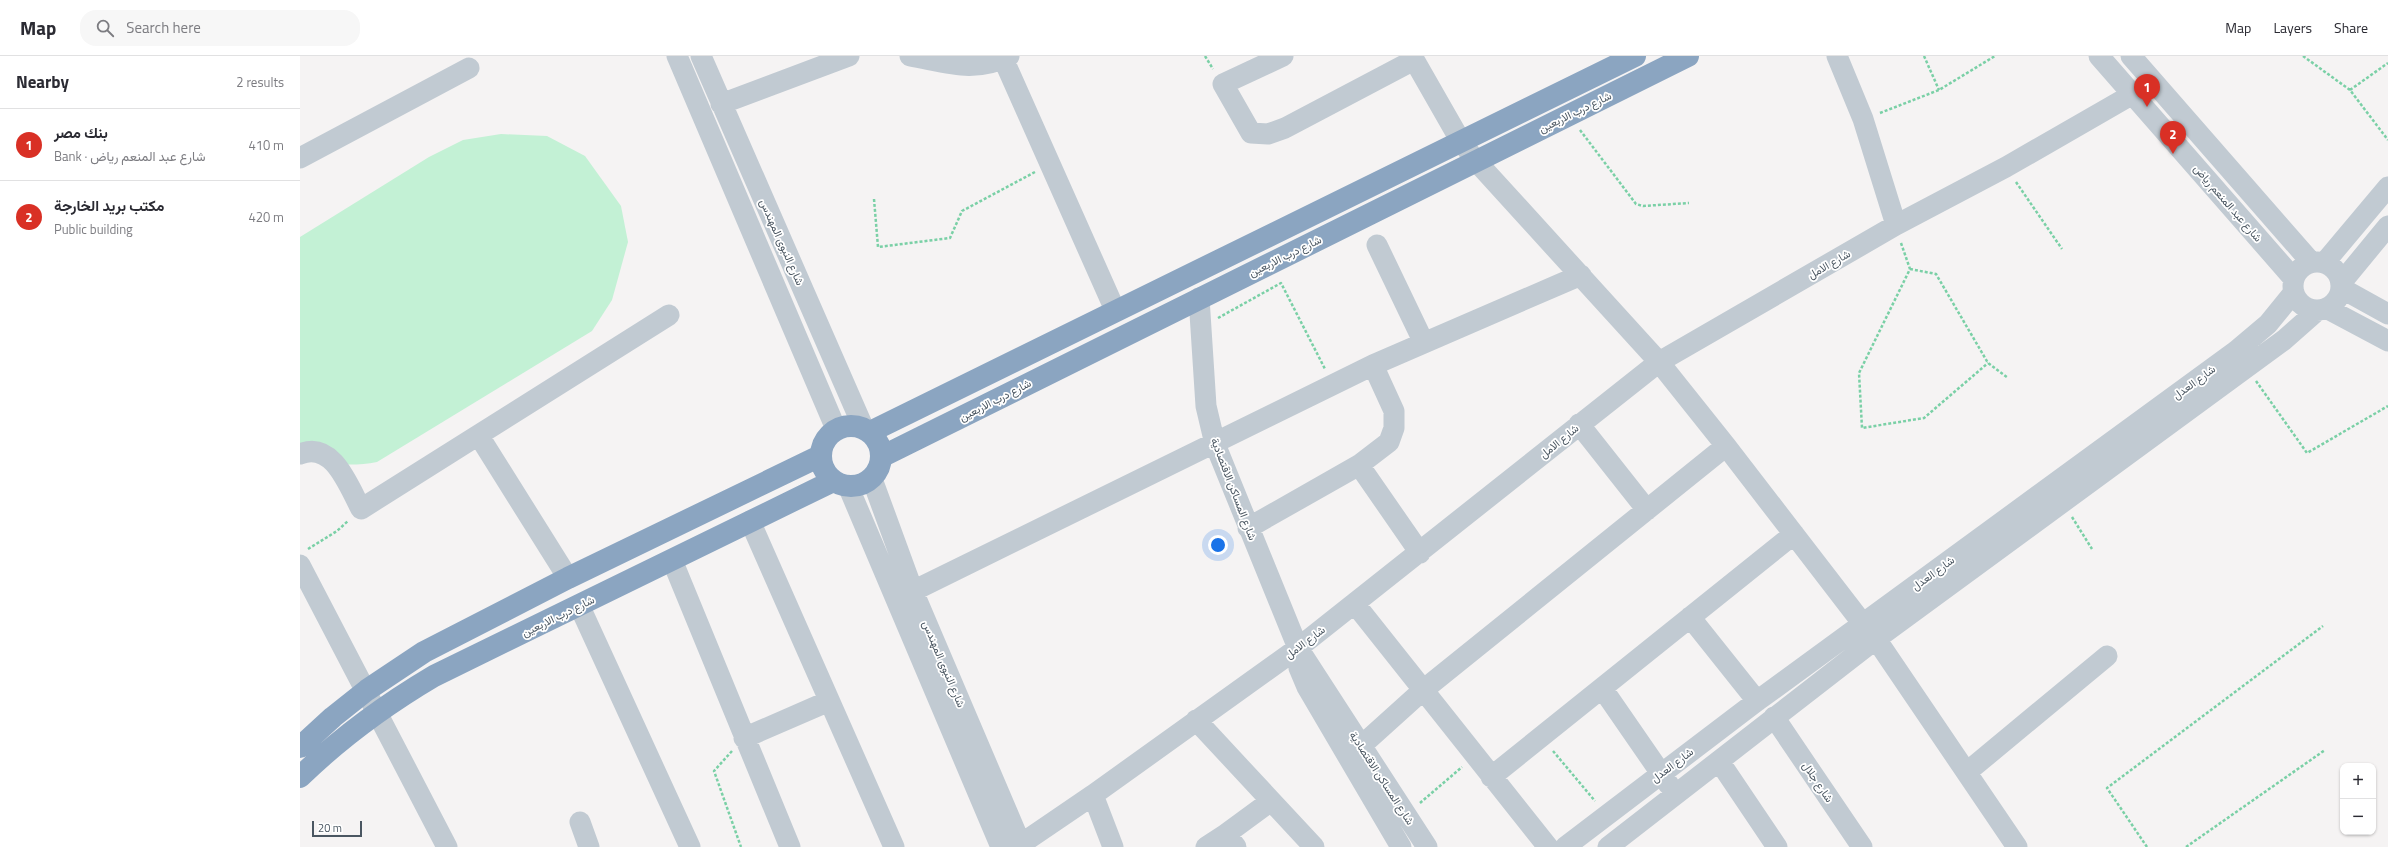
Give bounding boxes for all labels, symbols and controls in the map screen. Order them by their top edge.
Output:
search box [80,10,360,46]
text: Map [20,13,56,42]
text: Search here [126,16,201,39]
icon: search [94,17,116,39]
text: Map [2225,17,2251,38]
text: Layers [2273,17,2312,38]
text: Share [2334,17,2368,38]
text: Nearby [16,69,69,95]
text: 2 results [236,72,284,92]
pin: 1 [2134,74,2160,107]
street label: شارع درب الاربعين [1536,87,1614,136]
text: بنك مصر [54,121,108,144]
pin: 2 [2160,121,2186,154]
text: 1 [25,135,33,155]
text: 410 m [248,135,284,155]
text: Bank · شارع عبد المنعم رياض [54,146,206,166]
street label: شارع عبد المنعم رياض [2190,161,2266,245]
text: مكتب بريد الخارجة [54,194,165,217]
street label: شارع النبوى المهندس [756,196,808,288]
text: 2 [25,207,33,227]
text: 420 m [248,207,284,227]
text: Public building [54,219,133,239]
street label: شارع درب الاربعين [1246,231,1324,280]
street label: شارع الامل [1805,245,1853,283]
street label: شارع العدل [2169,361,2219,403]
street label: شارع درب الاربعين [956,375,1034,425]
street label: شارع الامل [1536,420,1582,462]
street label: شارع المساكن الاقتصادية [1207,435,1261,543]
your location [1208,535,1228,555]
street label: شارع العدل [1908,552,1958,594]
street label: شارع درب الاربعين [519,591,597,640]
street label: شارع النبوى المهندس [918,618,970,710]
street label: شارع الامل [1282,621,1329,662]
street label: شارع المساكن الاقتصادية [1346,728,1418,828]
street label: شارع العدل [1647,744,1697,786]
street label: شارع جلال [1799,759,1838,806]
map controls [2340,763,2376,835]
button: + [2340,763,2376,799]
button: − [2340,799,2376,835]
scale bar [312,819,362,838]
text: 20 m [318,820,342,836]

